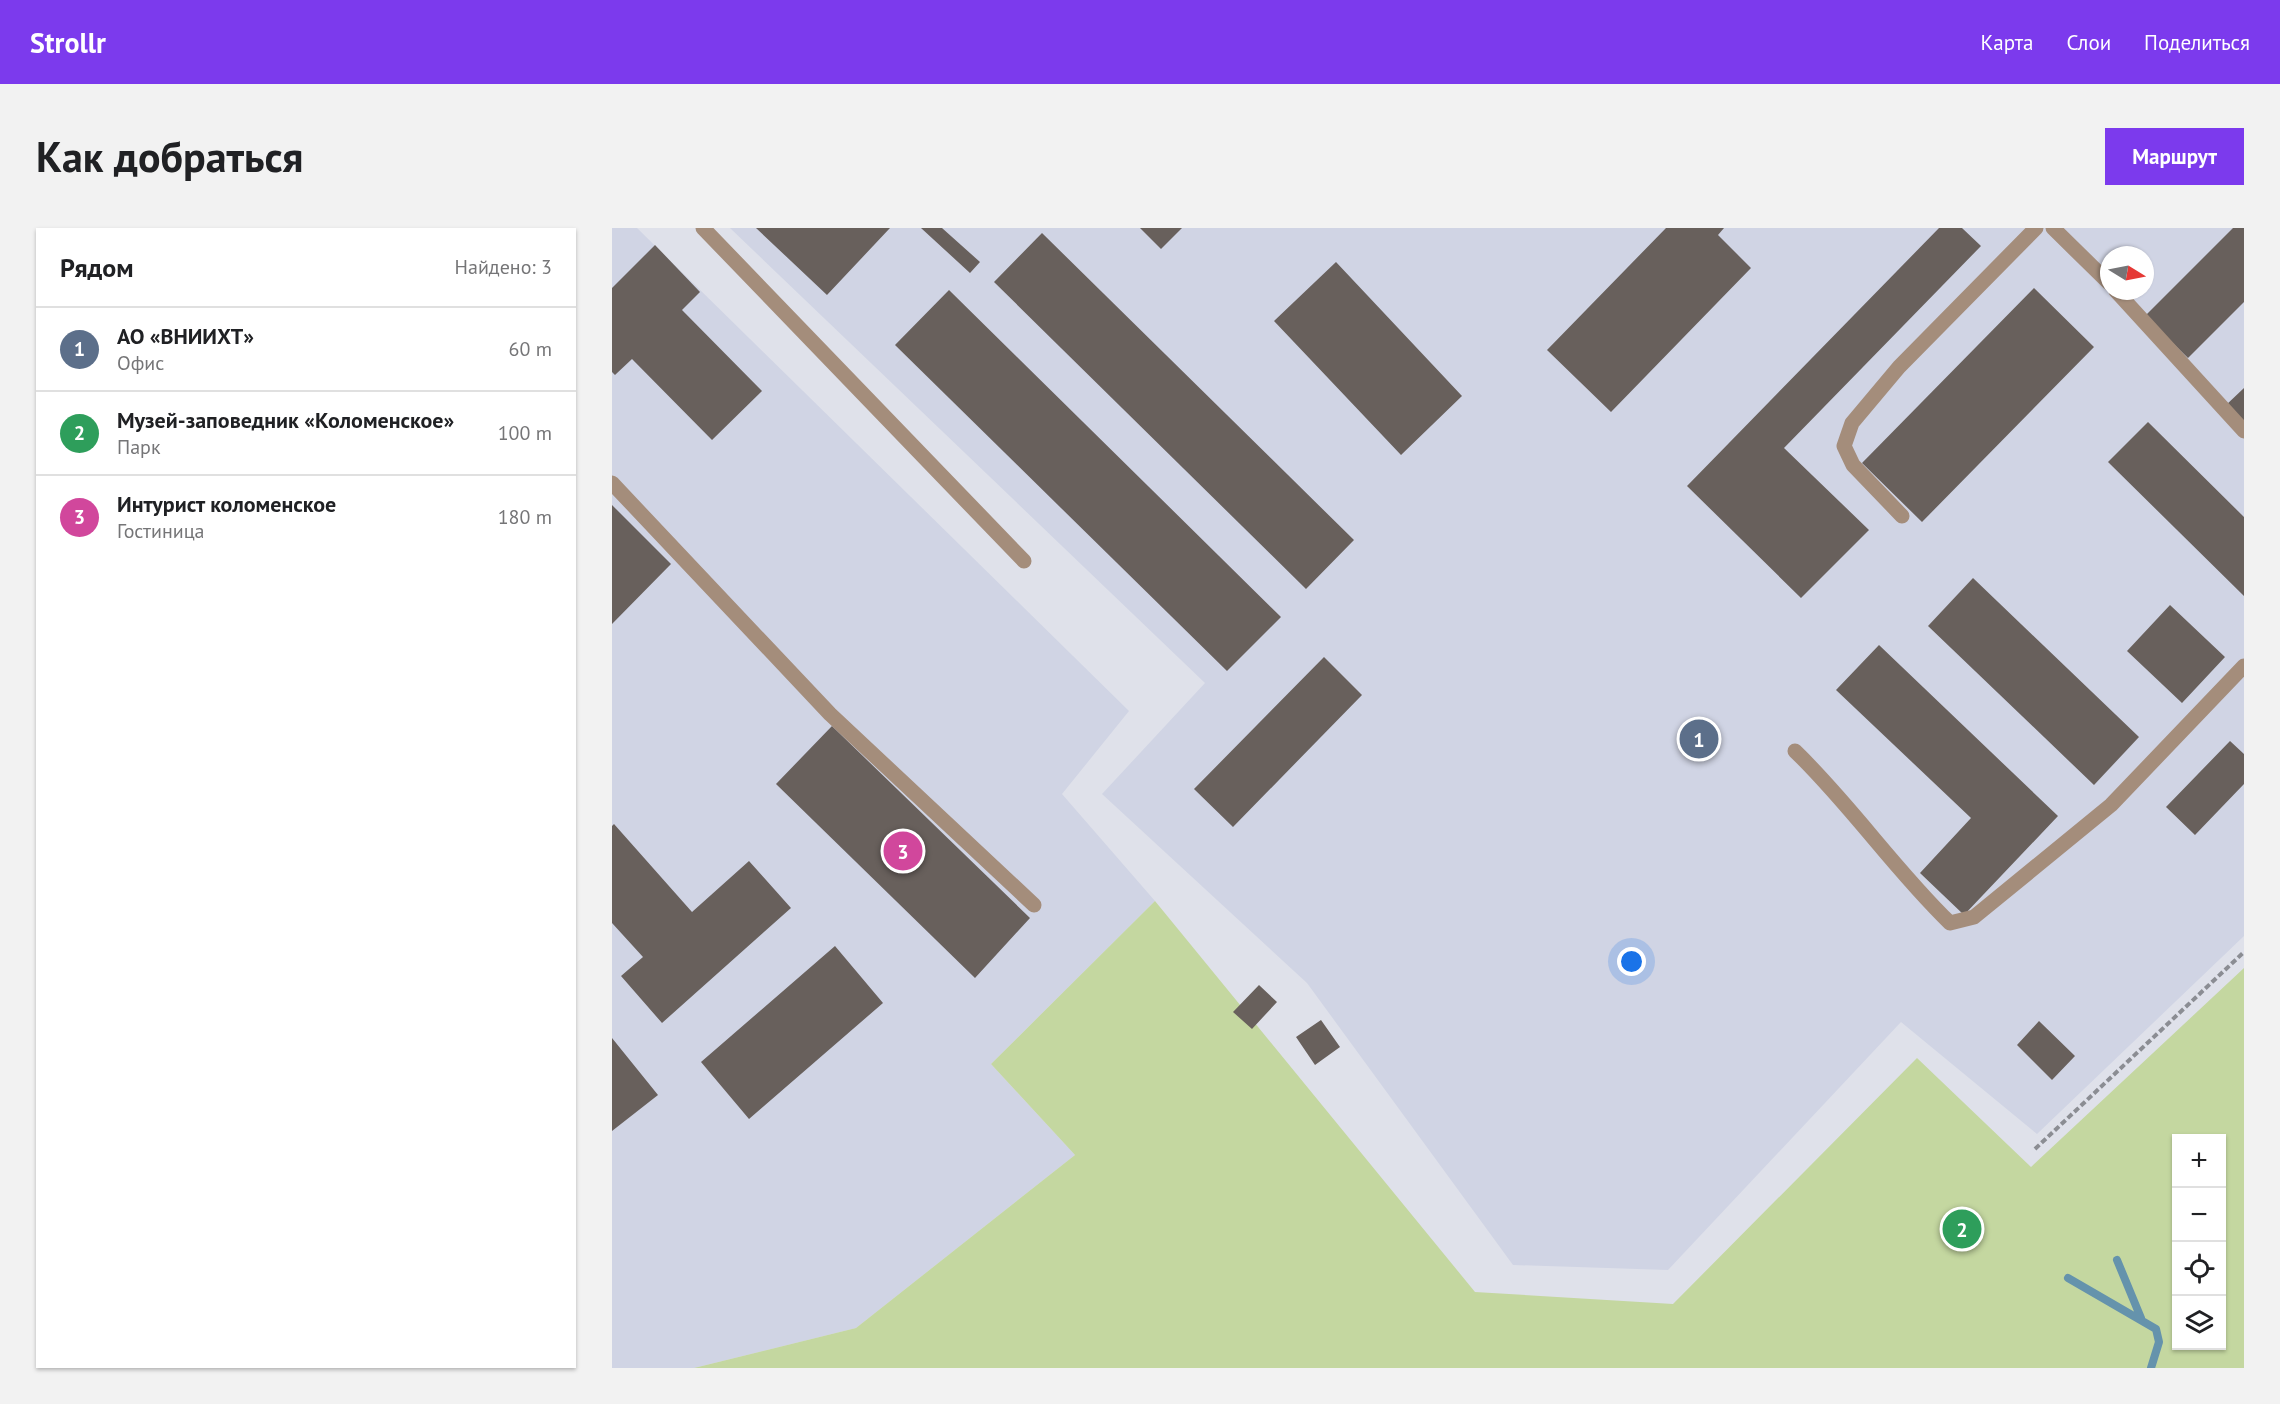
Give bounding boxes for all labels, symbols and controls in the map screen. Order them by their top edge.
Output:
text: Strollr [30,24,106,61]
text: Карта [1980,29,2033,56]
text: Слои [2066,29,2111,56]
text: Поделиться [2144,29,2250,56]
button: Маршрут [2105,128,2244,185]
text: Как добраться [36,129,303,184]
north arrow [2100,246,2154,300]
text: Рядом [60,251,134,284]
text: Найдено: 3 [455,254,552,280]
text: АО «ВНИИХТ» [117,322,254,350]
text: 1 [74,336,85,362]
text: 60 m [509,336,552,362]
text: Офис [117,350,164,376]
text: Музей-заповедник «Коломенское» [117,406,454,434]
text: 2 [74,420,85,446]
text: 100 m [498,420,552,446]
text: Парк [117,434,160,460]
text: Интурист коломенское [117,490,336,518]
text: 3 [74,504,85,530]
text: 180 m [498,504,552,530]
text: Гостиница [117,518,205,544]
pin: 1 [1680,716,1718,762]
pin: 3 [884,828,922,874]
your location [1617,947,1646,976]
map controls [2172,1134,2226,1350]
button: + [2172,1134,2226,1188]
button: − [2172,1188,2226,1242]
pin: 2 [1942,1206,1982,1252]
button: locate [2172,1242,2226,1296]
button: layers [2172,1296,2226,1350]

